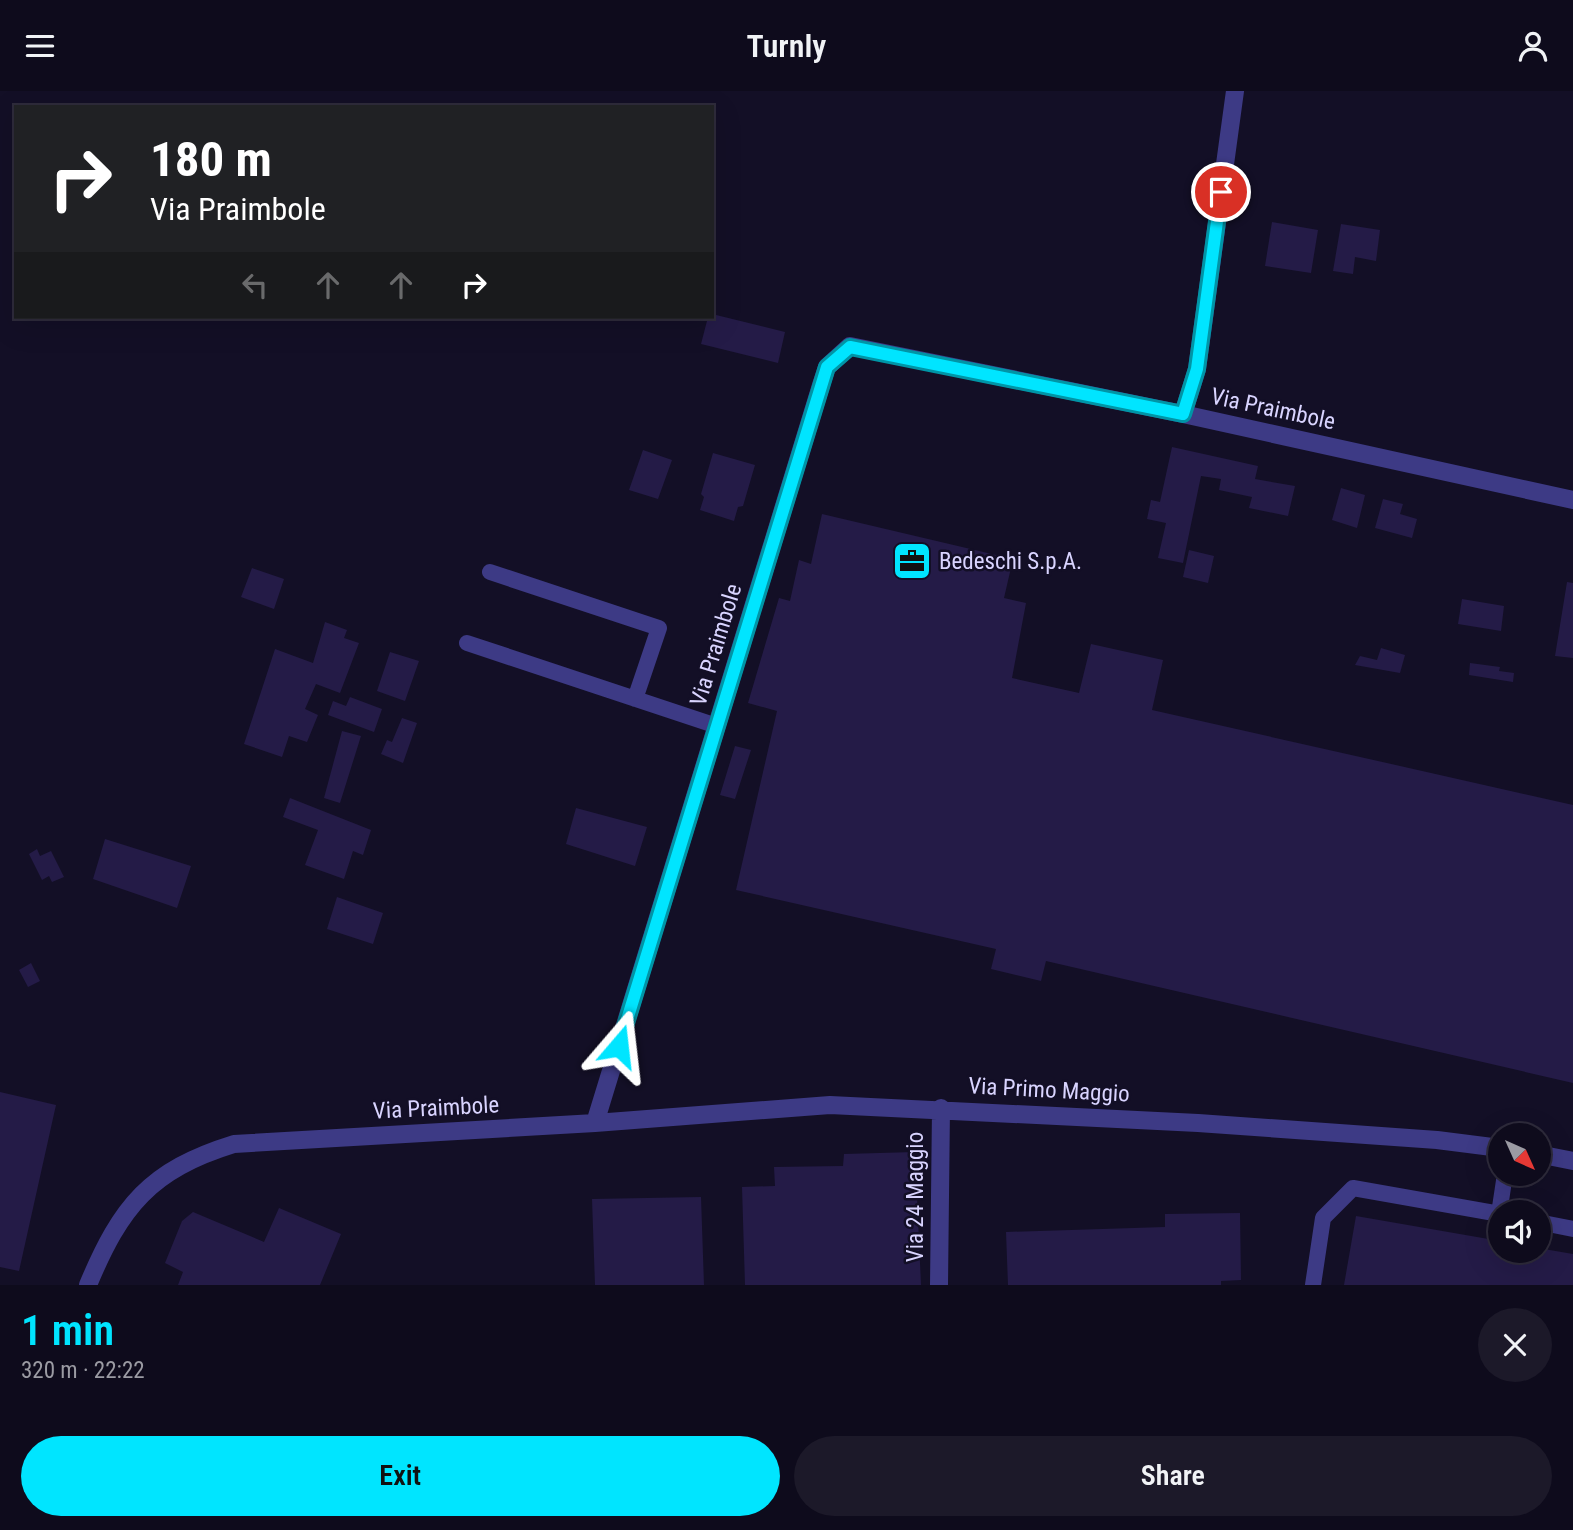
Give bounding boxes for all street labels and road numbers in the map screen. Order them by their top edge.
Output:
street label: Via Praimbole [1208,383,1338,435]
street label: Via Praimbole [685,581,747,709]
street label: Via Primo Maggio [968,1072,1130,1108]
street label: Via Praimbole [372,1091,500,1125]
street label: Via 24 Maggio [902,1132,929,1262]

